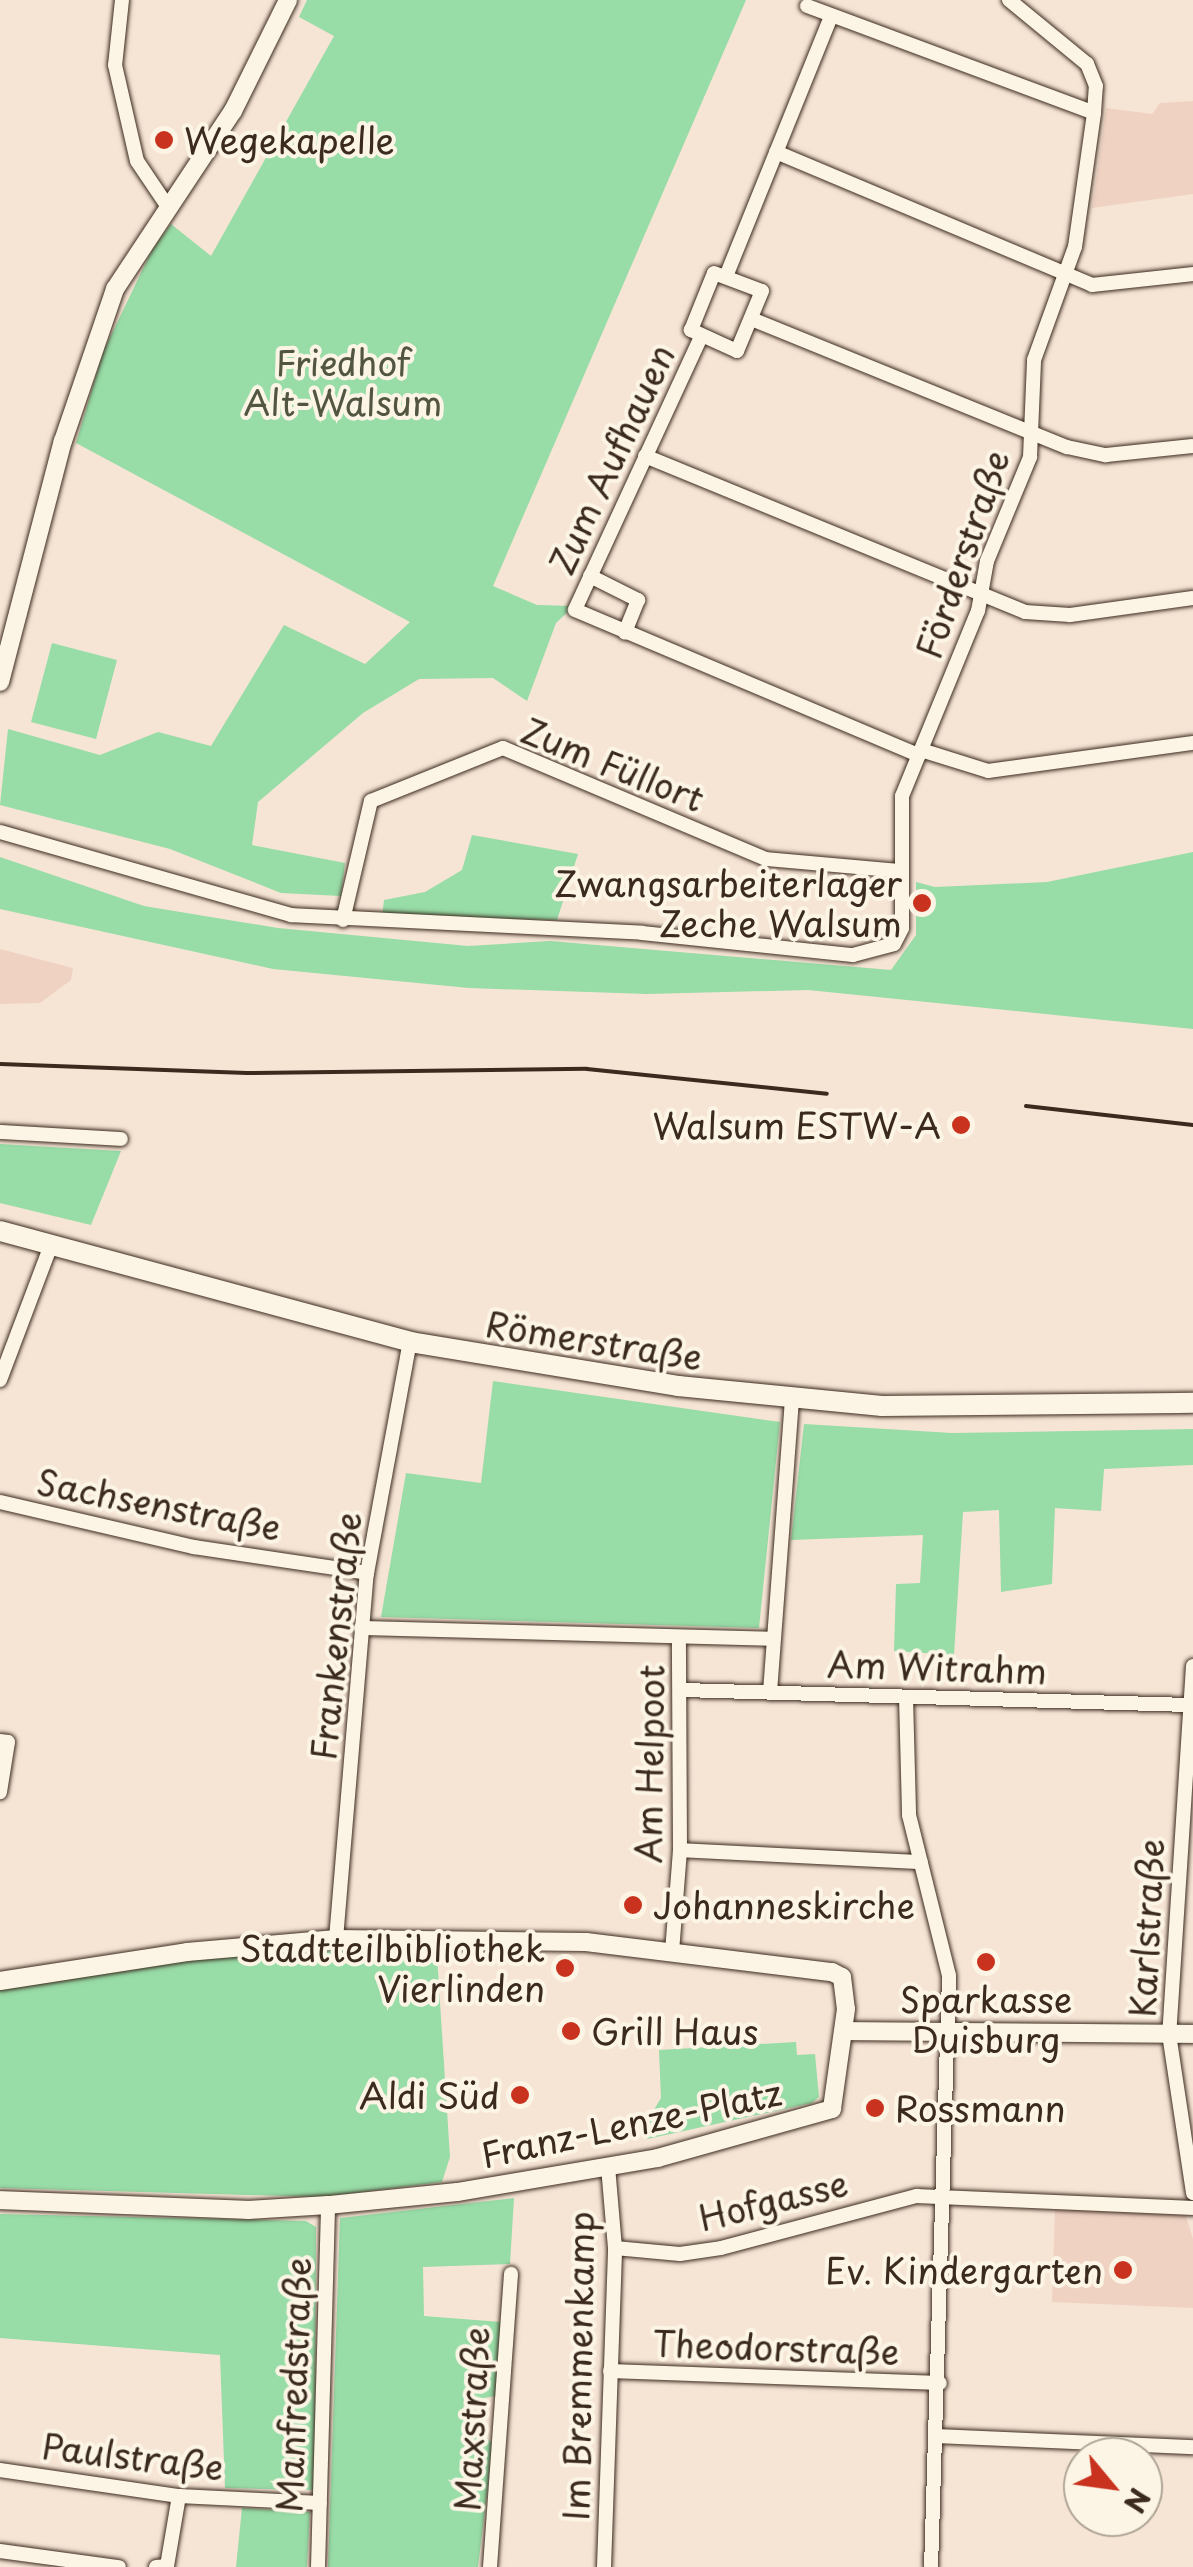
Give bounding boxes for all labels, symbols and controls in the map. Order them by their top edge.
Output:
place label: Wegekapelle [184,119,394,161]
marker: Wegekapelle [153,129,175,151]
street label: Zum Aufhauen [539,337,683,581]
park label: Friedhof Alt-Walsum [244,341,442,423]
street label: Förderstraße [907,444,1017,664]
street label: Zum Füllort [516,708,710,820]
place label: Zwangsarbeiterlager Zeche Walsum [554,862,902,944]
marker: Zwangsarbeiterlager Zeche Walsum [911,892,933,914]
place label: Walsum ESTW-A [652,1104,941,1146]
marker: Walsum ESTW-A [950,1114,972,1136]
street label: Römerstraße [483,1302,705,1378]
street label: Sachsenstraße [33,1460,285,1548]
street label: Frankenstraße [301,1510,369,1762]
street label: Am Witrahm [826,1642,1048,1692]
street label: Am Helpoot [626,1664,672,1864]
street label: Karlstraße [1120,1838,1172,2018]
place label: Johanneskirche [653,1884,915,1926]
marker: Johanneskirche [622,1894,644,1916]
place label: Stadtteilbibliothek Vierlinden [239,1927,545,2009]
marker: Sparkasse Duisburg [975,1951,997,1973]
marker: Stadtteilbibliothek Vierlinden [554,1957,576,1979]
place label: Sparkasse Duisburg [900,1978,1072,2060]
place label: Grill Haus [591,2010,761,2052]
marker: Grill Haus [560,2020,582,2042]
street label: Franz-Lenze-Platz [477,2071,785,2175]
place label: Aldi Süd [358,2074,500,2116]
marker: Aldi Süd [509,2084,531,2106]
place label: Rossmann [895,2087,1066,2129]
marker: Rossmann [864,2097,886,2119]
street label: Hofgasse [694,2161,852,2239]
street label: Im Bremmenkamp [554,2210,602,2522]
place label: Ev. Kindergarten [823,2249,1103,2291]
street label: Manfredstraße [268,2257,318,2513]
marker: Ev. Kindergarten [1112,2259,1134,2281]
street label: Theodorstraße [652,2322,900,2372]
street label: Maxstraße [445,2326,497,2512]
street label: Paulstraße [40,2424,226,2488]
north arrow [1063,2437,1163,2537]
text: N [1114,2481,1162,2521]

